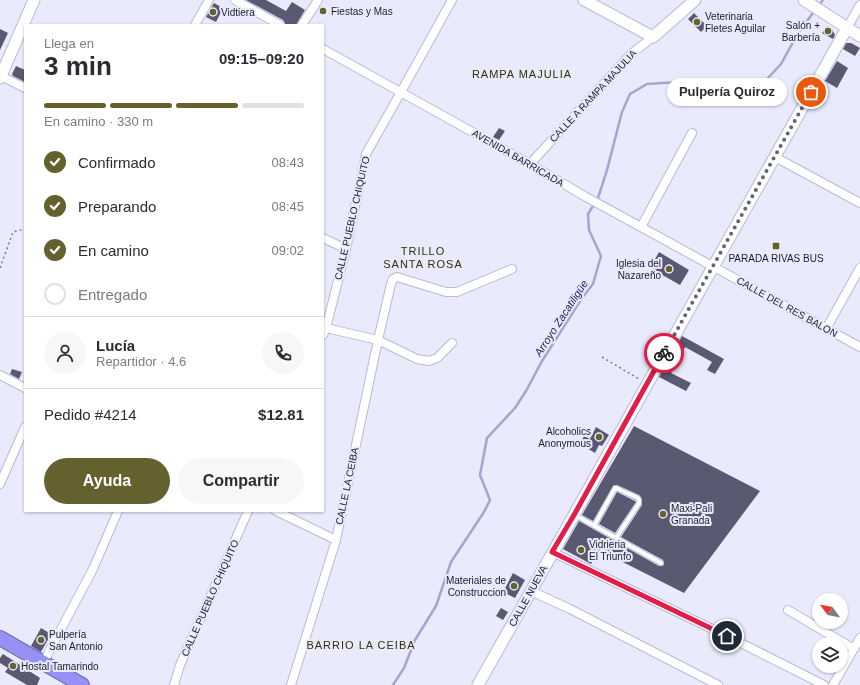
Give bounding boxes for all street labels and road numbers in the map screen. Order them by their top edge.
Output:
street label: CALLE A RAMPA MAJULIA [547,47,639,144]
street label: AVENIDA BARRICADA [470,127,566,189]
street label: CALLE PUEBLO CHIQUITO [332,155,372,281]
street label: CALLE DEL RES BALON [735,275,839,339]
street label: CALLE LA CEIBA [333,446,361,526]
street label: CALLE PUEBLO CHIQUITO [179,538,241,658]
street label: CALLE NUEVA [507,563,549,628]

